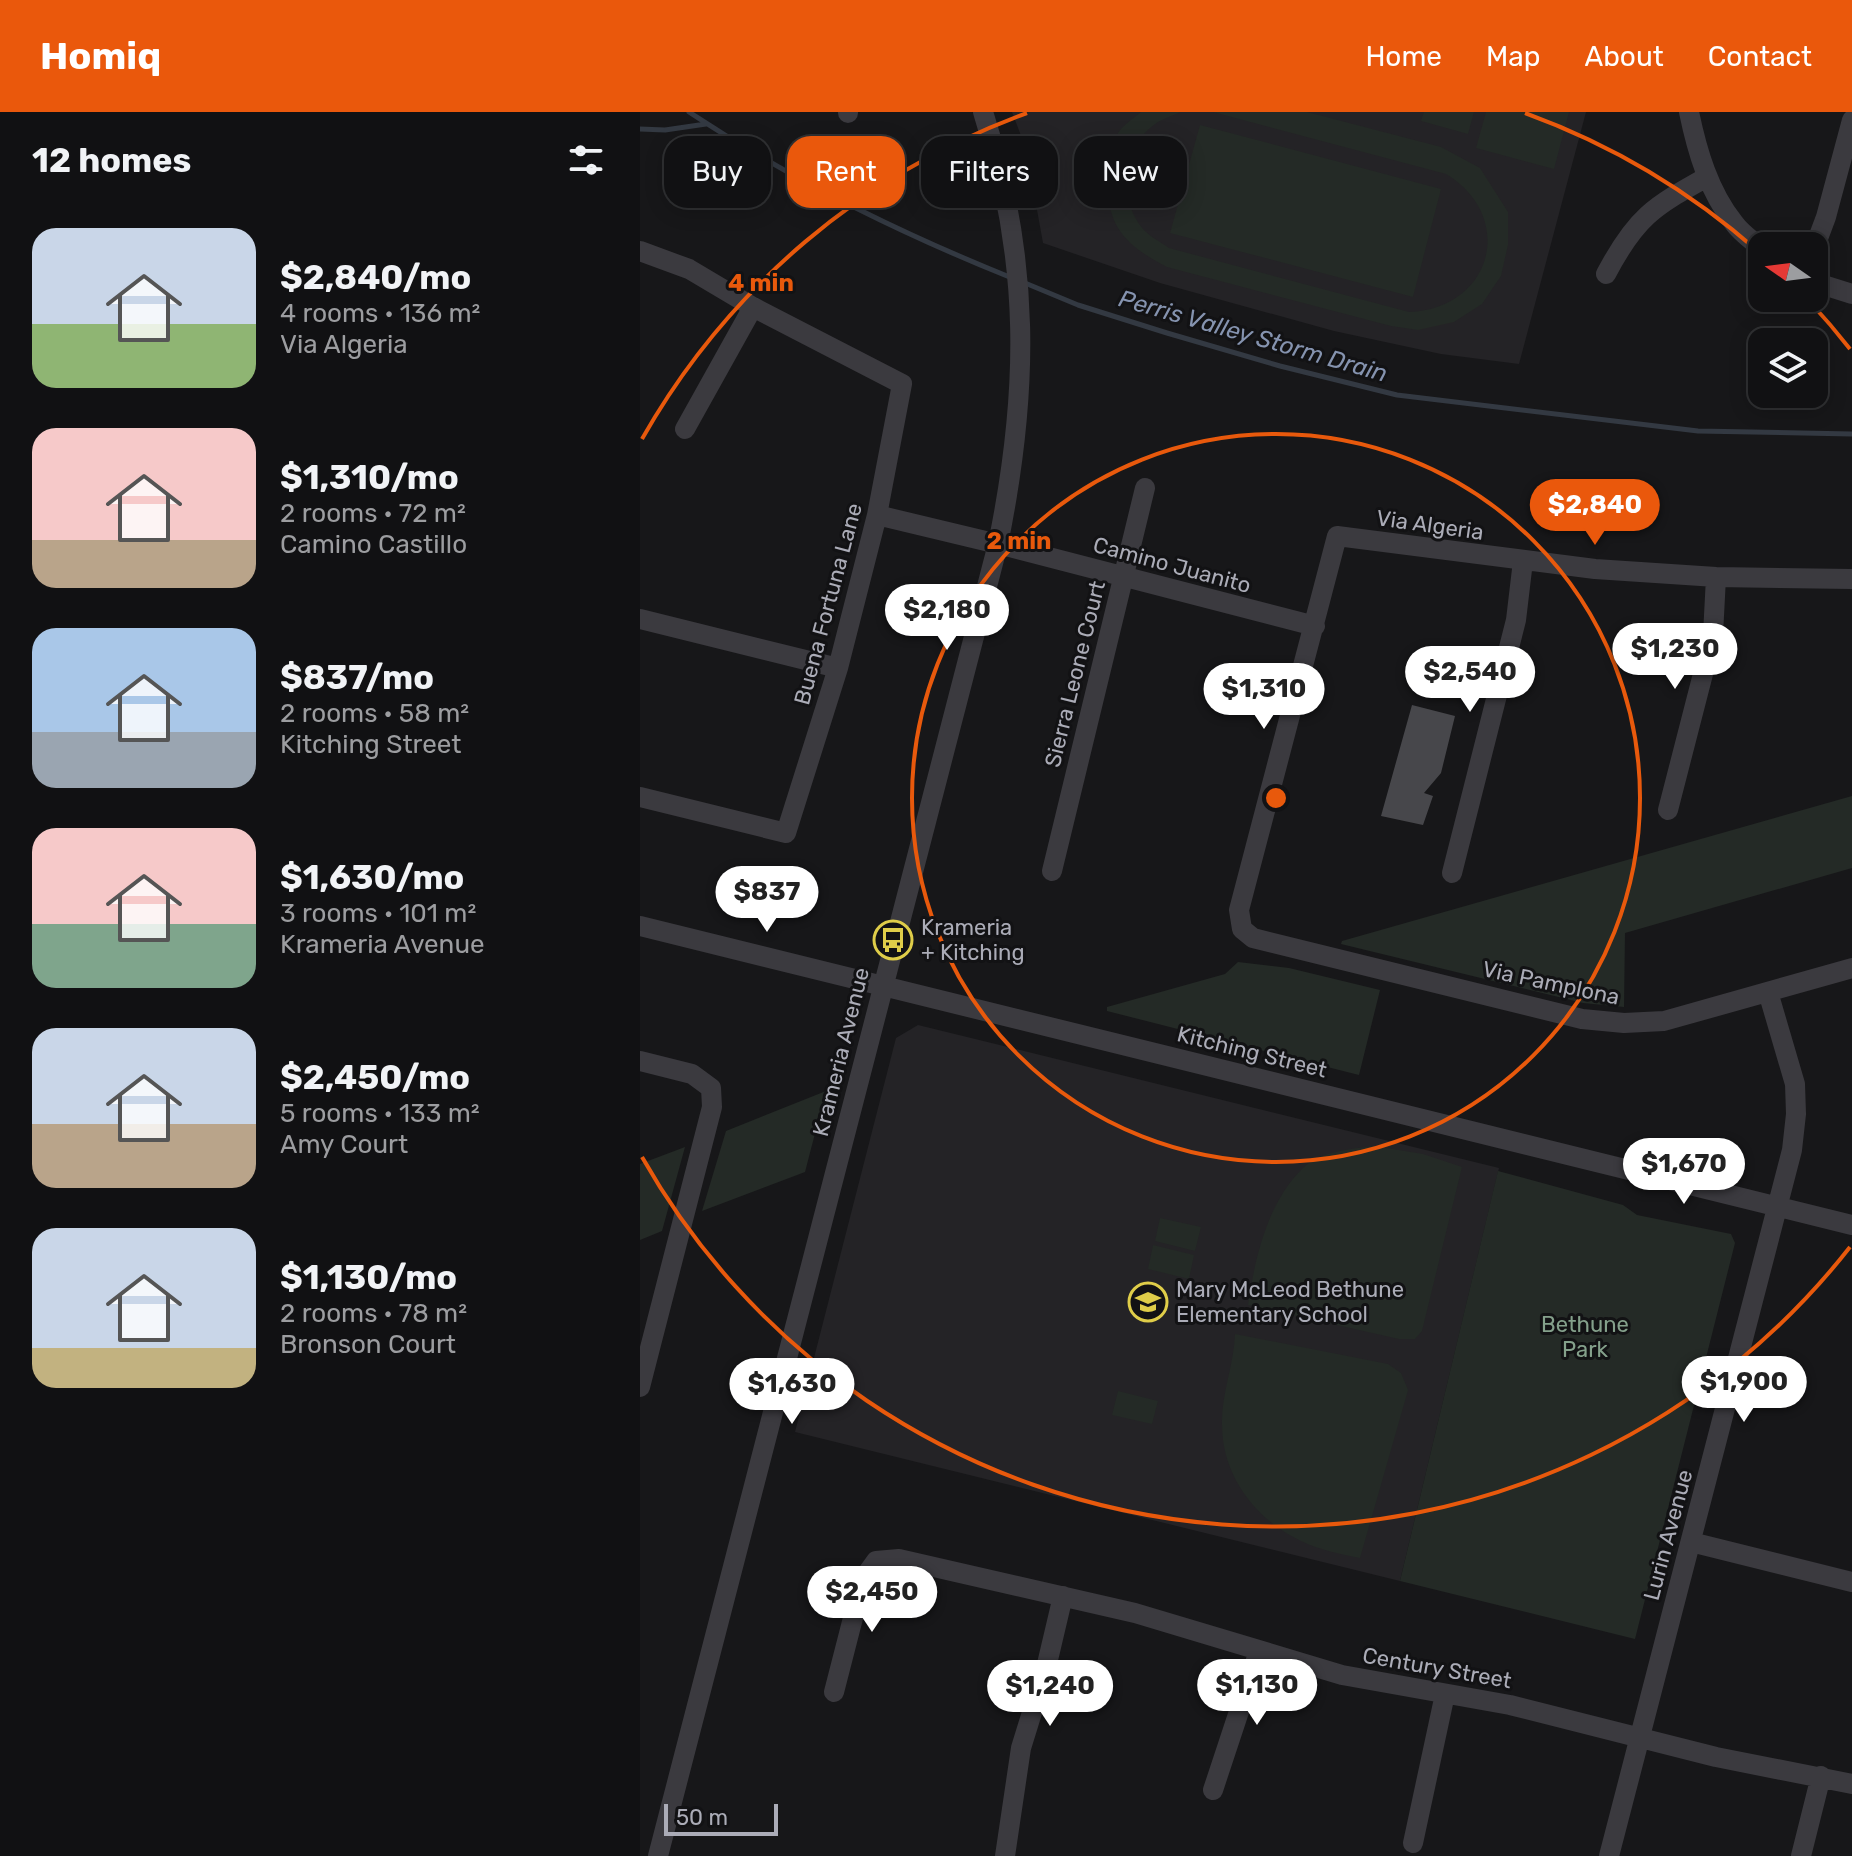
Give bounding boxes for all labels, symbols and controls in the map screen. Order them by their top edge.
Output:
text: Homiq [40,33,161,79]
text: Home [1365,40,1442,73]
text: Map [1486,40,1540,73]
text: About [1584,40,1664,73]
text: Contact [1708,40,1812,73]
chip: Buy [664,136,771,208]
chip: Rent [787,136,905,208]
chip: Filters [921,136,1058,208]
chip: New [1074,136,1187,208]
icon: filters [564,138,608,182]
text: 12 homes [32,140,191,181]
north arrow [1748,232,1828,312]
map controls [1748,232,1828,408]
text: $2,840/mo [280,257,471,298]
icon: home [96,260,192,356]
text: 4 min [728,269,794,297]
water label: Perris Valley Storm Drain [1116,284,1390,388]
text: 4 rooms · 136 m² [280,298,480,329]
button: layers [1748,328,1828,408]
text: Via Algeria [280,329,408,360]
text: $1,310/mo [280,457,459,498]
icon: home [96,460,192,556]
pin: $2,840 [1530,479,1660,547]
text: $2,840 [1548,489,1642,520]
text: 2 rooms · 72 m² [280,498,466,529]
street label: Buena Fortuna Lane [788,500,868,708]
street label: Via Algeria [1375,504,1485,546]
text: 2 min [987,527,1052,555]
text: Camino Castillo [280,529,467,560]
street label: Camino Juanito [1090,531,1254,599]
street label: Sierra Leone Court [1039,578,1111,770]
pin: $2,180 [882,584,1012,652]
text: $2,180 [903,594,991,625]
pin: $1,230 [1610,623,1740,691]
text: $1,230 [1630,633,1720,664]
pin: $2,540 [1405,646,1535,714]
text: $2,540 [1423,656,1517,687]
text: $837/mo [280,657,434,698]
icon: home [96,660,192,756]
pin: $1,310 [1199,663,1329,731]
text: $1,310 [1222,673,1306,704]
text: 2 rooms · 58 m² [280,698,469,729]
text: Kitching Street [280,729,461,760]
centre of rings [1262,784,1290,812]
text: $1,630/mo [280,857,464,898]
icon: home [96,860,192,956]
pin: $837 [720,866,814,934]
text: $837 [733,876,801,907]
text: 3 rooms · 101 m² [280,898,476,929]
place label: Krameria + Kitching [921,914,1025,966]
bus stop icon: Krameria + Kitching [872,919,914,961]
text: Krameria Avenue [280,929,485,960]
street label: Via Pamplona [1480,955,1622,1011]
street label: Krameria Avenue [807,965,875,1139]
street label: Kitching Street [1174,1020,1330,1084]
text: $2,450/mo [280,1057,470,1098]
icon: home [96,1060,192,1156]
text: 5 rooms · 133 m² [280,1098,480,1129]
text: Amy Court [280,1129,408,1160]
pin: $1,670 [1619,1138,1749,1206]
text: $1,670 [1641,1148,1727,1179]
text: $1,130/mo [280,1257,457,1298]
icon: home [96,1260,192,1356]
place label: Mary McLeod Bethune Elementary School [1176,1276,1404,1328]
school or university icon: Mary McLeod Bethune Elementary School [1127,1281,1169,1323]
text: 2 rooms · 78 m² [280,1298,467,1329]
park label: Bethune Park [1541,1311,1629,1363]
text: Bronson Court [280,1329,456,1360]
pin: $1,900 [1679,1356,1809,1424]
pin: $1,630 [727,1358,857,1426]
text: $1,900 [1700,1366,1788,1397]
text: $1,630 [747,1368,837,1399]
street label: Lurin Avenue [1638,1467,1698,1603]
pin: $2,450 [807,1566,937,1634]
text: $2,450 [825,1576,919,1607]
street label: Century Street [1360,1642,1514,1694]
pin: $1,130 [1192,1659,1322,1727]
pin: $1,240 [985,1660,1115,1728]
text: $1,130 [1215,1669,1299,1700]
text: $1,240 [1005,1670,1095,1701]
scale bar [664,1800,778,1836]
text: 50 m [676,1804,728,1831]

